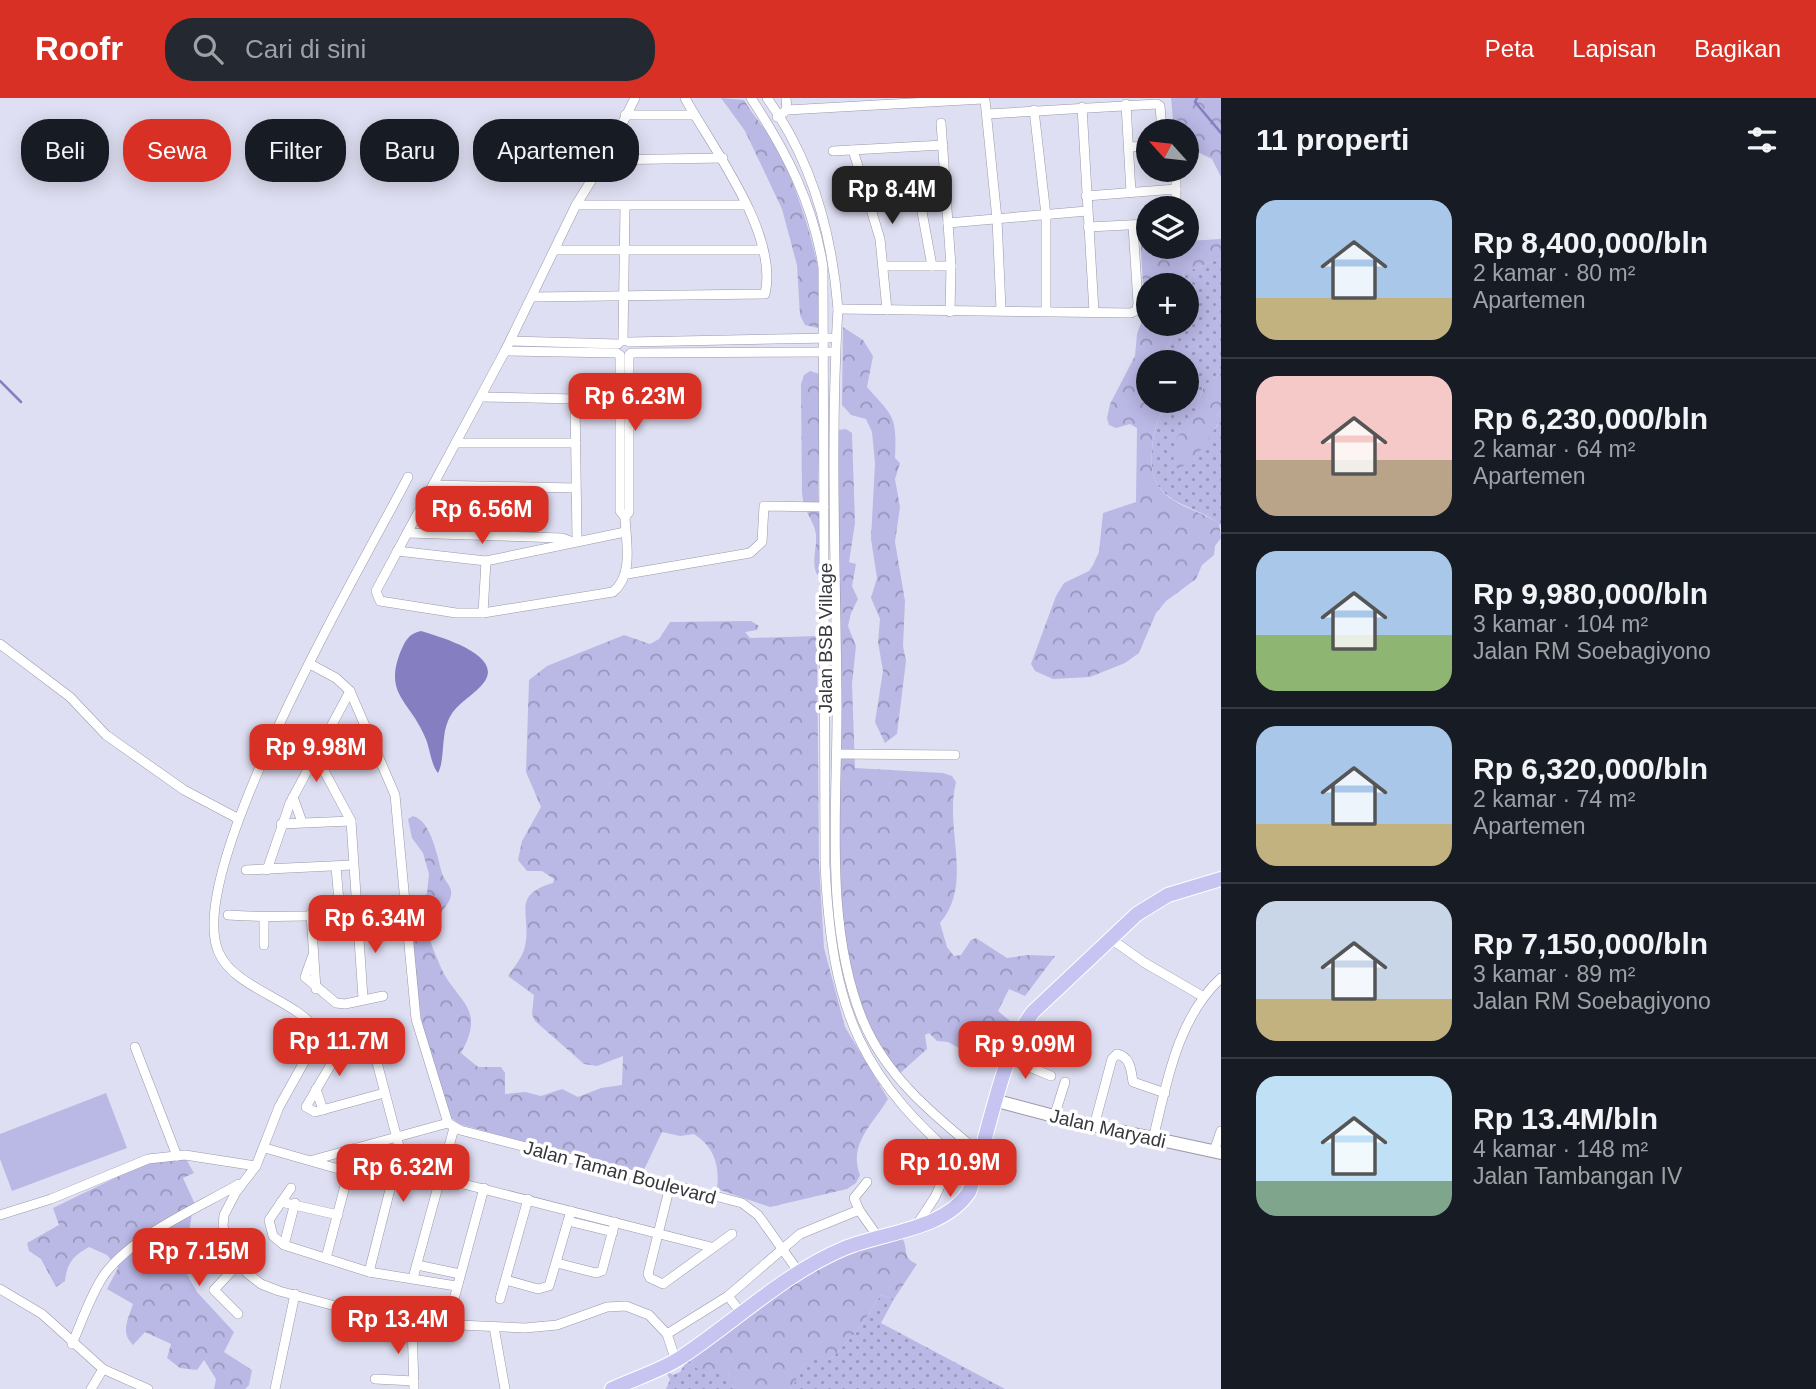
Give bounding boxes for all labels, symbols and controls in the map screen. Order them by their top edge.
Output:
search box [165,18,655,81]
text: Roofr [35,30,123,67]
icon: search [189,30,227,68]
text: Cari di sini [245,34,366,64]
text: Peta [1485,35,1534,62]
text: Lapisan [1572,35,1656,62]
text: Bagikan [1694,35,1781,62]
chip: Beli [21,119,109,182]
chip: Sewa [123,119,231,182]
chip: Filter [245,119,346,182]
chip: Baru [360,119,459,182]
chip: Apartemen [473,119,639,182]
north arrow [1136,119,1199,182]
map controls [1136,119,1199,413]
icon: filters [1743,121,1781,159]
text: 11 properti [1256,123,1409,156]
pin: Rp 8.4M [827,166,957,226]
text: Rp 8.4M [848,176,936,202]
button: layers [1136,196,1199,259]
text: Rp 8,400,000/bln [1473,226,1708,259]
icon: home [1312,228,1396,312]
text: 2 kamar · 80 m² [1473,260,1635,286]
button: + [1136,273,1199,336]
text: Apartemen [1473,287,1586,313]
button: − [1136,350,1199,413]
pin: Rp 6.23M [563,374,707,433]
text: Rp 6.23M [585,383,685,409]
text: Rp 6,230,000/bln [1473,402,1708,435]
icon: home [1312,404,1396,488]
text: 2 kamar · 64 m² [1473,436,1635,462]
text: Apartemen [1473,463,1586,489]
pin: Rp 6.56M [410,486,554,546]
text: Rp 6.56M [432,496,532,522]
street label: Jalan BSB Village [815,563,836,713]
text: Rp 9,980,000/bln [1473,577,1708,610]
icon: home [1312,579,1396,663]
text: 3 kamar · 104 m² [1473,611,1648,637]
text: Jalan RM Soebagiyono [1473,638,1711,664]
pin: Rp 9.98M [244,724,388,784]
text: Rp 9.98M [266,734,366,760]
text: Rp 6,320,000/bln [1473,752,1708,785]
icon: home [1312,754,1396,838]
text: 2 kamar · 74 m² [1473,786,1635,812]
text: Apartemen [1473,813,1586,839]
pin: Rp 6.34M [303,896,447,955]
text: Rp 6.34M [325,905,425,931]
text: Rp 7,150,000/bln [1473,927,1708,960]
icon: home [1312,929,1396,1013]
text: 3 kamar · 89 m² [1473,961,1635,987]
text: Jalan RM Soebagiyono [1473,988,1711,1014]
pin: Rp 11.7M [267,1018,411,1078]
pin: Rp 9.09M [953,1021,1097,1081]
text: Rp 11.7M [289,1028,389,1054]
text: Rp 9.09M [975,1031,1075,1057]
text: Rp 13.4M/bln [1473,1102,1658,1135]
icon: home [1312,1104,1396,1188]
street label: Jalan Maryadi [1048,1105,1168,1152]
text: 4 kamar · 148 m² [1473,1136,1648,1162]
street label: Jalan Taman Boulevard [521,1137,718,1208]
pin: Rp 10.9M [878,1140,1022,1199]
pin: Rp 6.32M [331,1144,475,1204]
text: Rp 10.9M [900,1149,1000,1175]
text: Rp 6.32M [353,1154,453,1180]
text: Jalan Tambangan IV [1473,1163,1682,1189]
pin: Rp 7.15M [127,1228,271,1288]
text: Rp 7.15M [149,1238,249,1264]
pin: Rp 13.4M [326,1296,470,1356]
text: Rp 13.4M [348,1306,448,1332]

